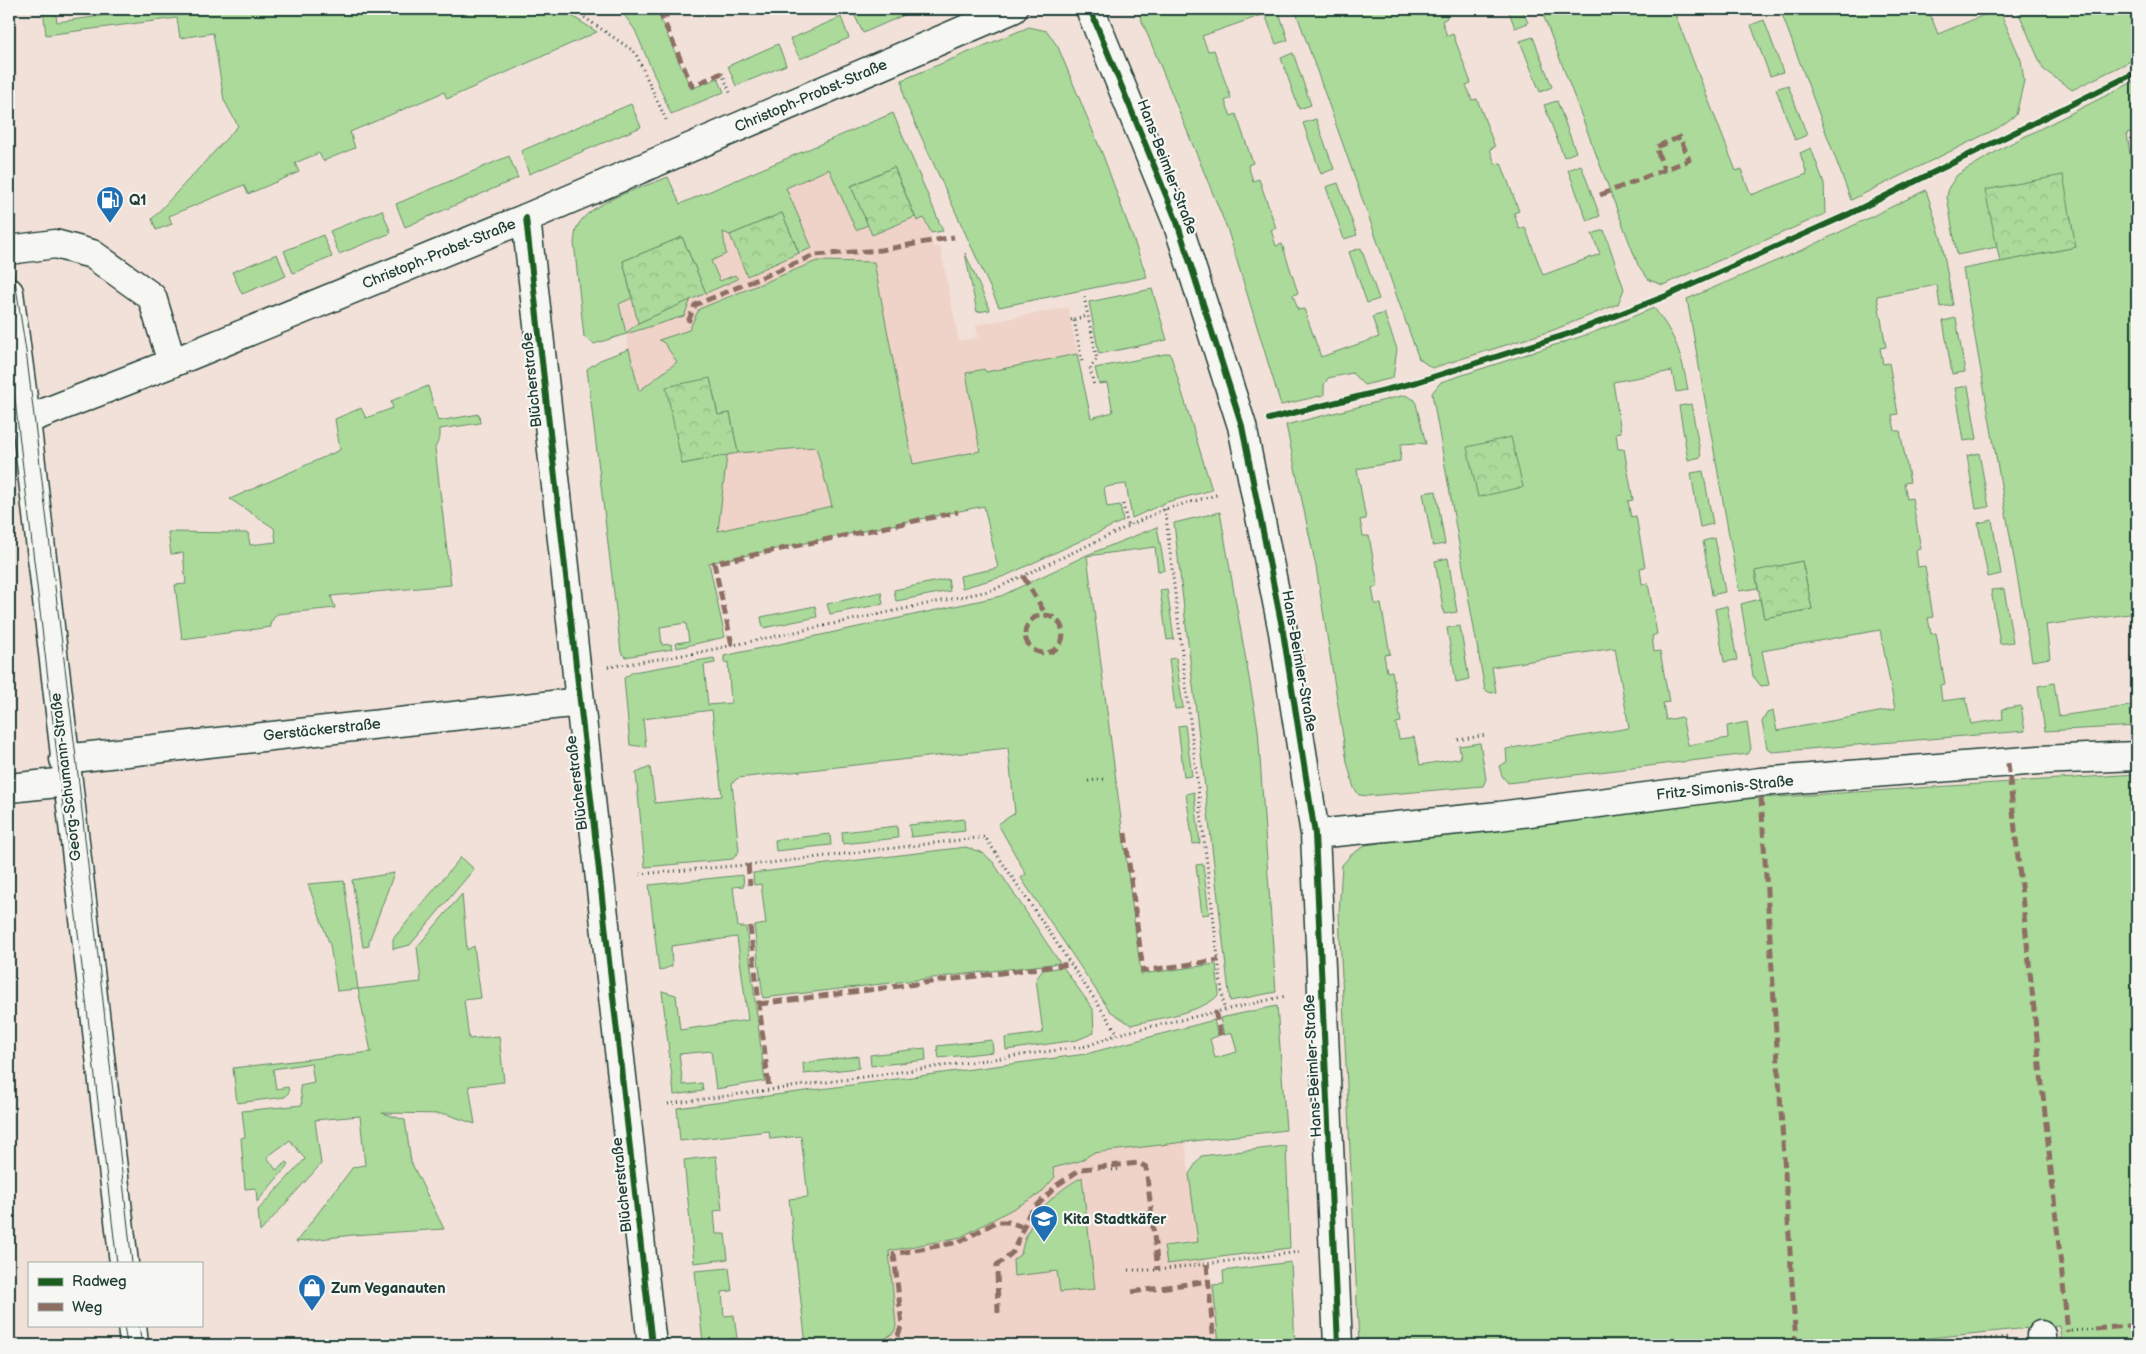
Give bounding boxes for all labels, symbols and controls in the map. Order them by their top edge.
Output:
street label: Christoph-Probst-Straße [732,55,890,137]
street label: Hans-Beimler-Straße [1132,97,1202,237]
fuel station icon: Q1 [95,185,125,224]
place label: Q1 [129,191,147,210]
street label: Christoph-Probst-Straße [359,214,519,294]
street label: Blücherstraße [518,331,546,429]
street label: Hans-Beimler-Straße [1277,589,1321,733]
street label: Georg-Schumann-Straße [46,692,86,862]
street label: Gerstäckerstraße [262,714,382,746]
street label: Blücherstraße [562,734,592,832]
street label: Fritz-Simonis-Straße [1655,771,1795,805]
street label: Hans-Beimler-Straße [1300,994,1326,1138]
street label: Blücherstraße [608,1136,636,1234]
school or university icon: Kita Stadtkäfer [1029,1204,1059,1243]
place label: Kita Stadtkäfer [1063,1210,1167,1229]
legend [28,1262,202,1326]
text: Radweg [72,1272,127,1291]
shop icon: Zum Veganauten [297,1273,327,1312]
place label: Zum Veganauten [331,1279,446,1298]
text: Weg [72,1298,102,1317]

